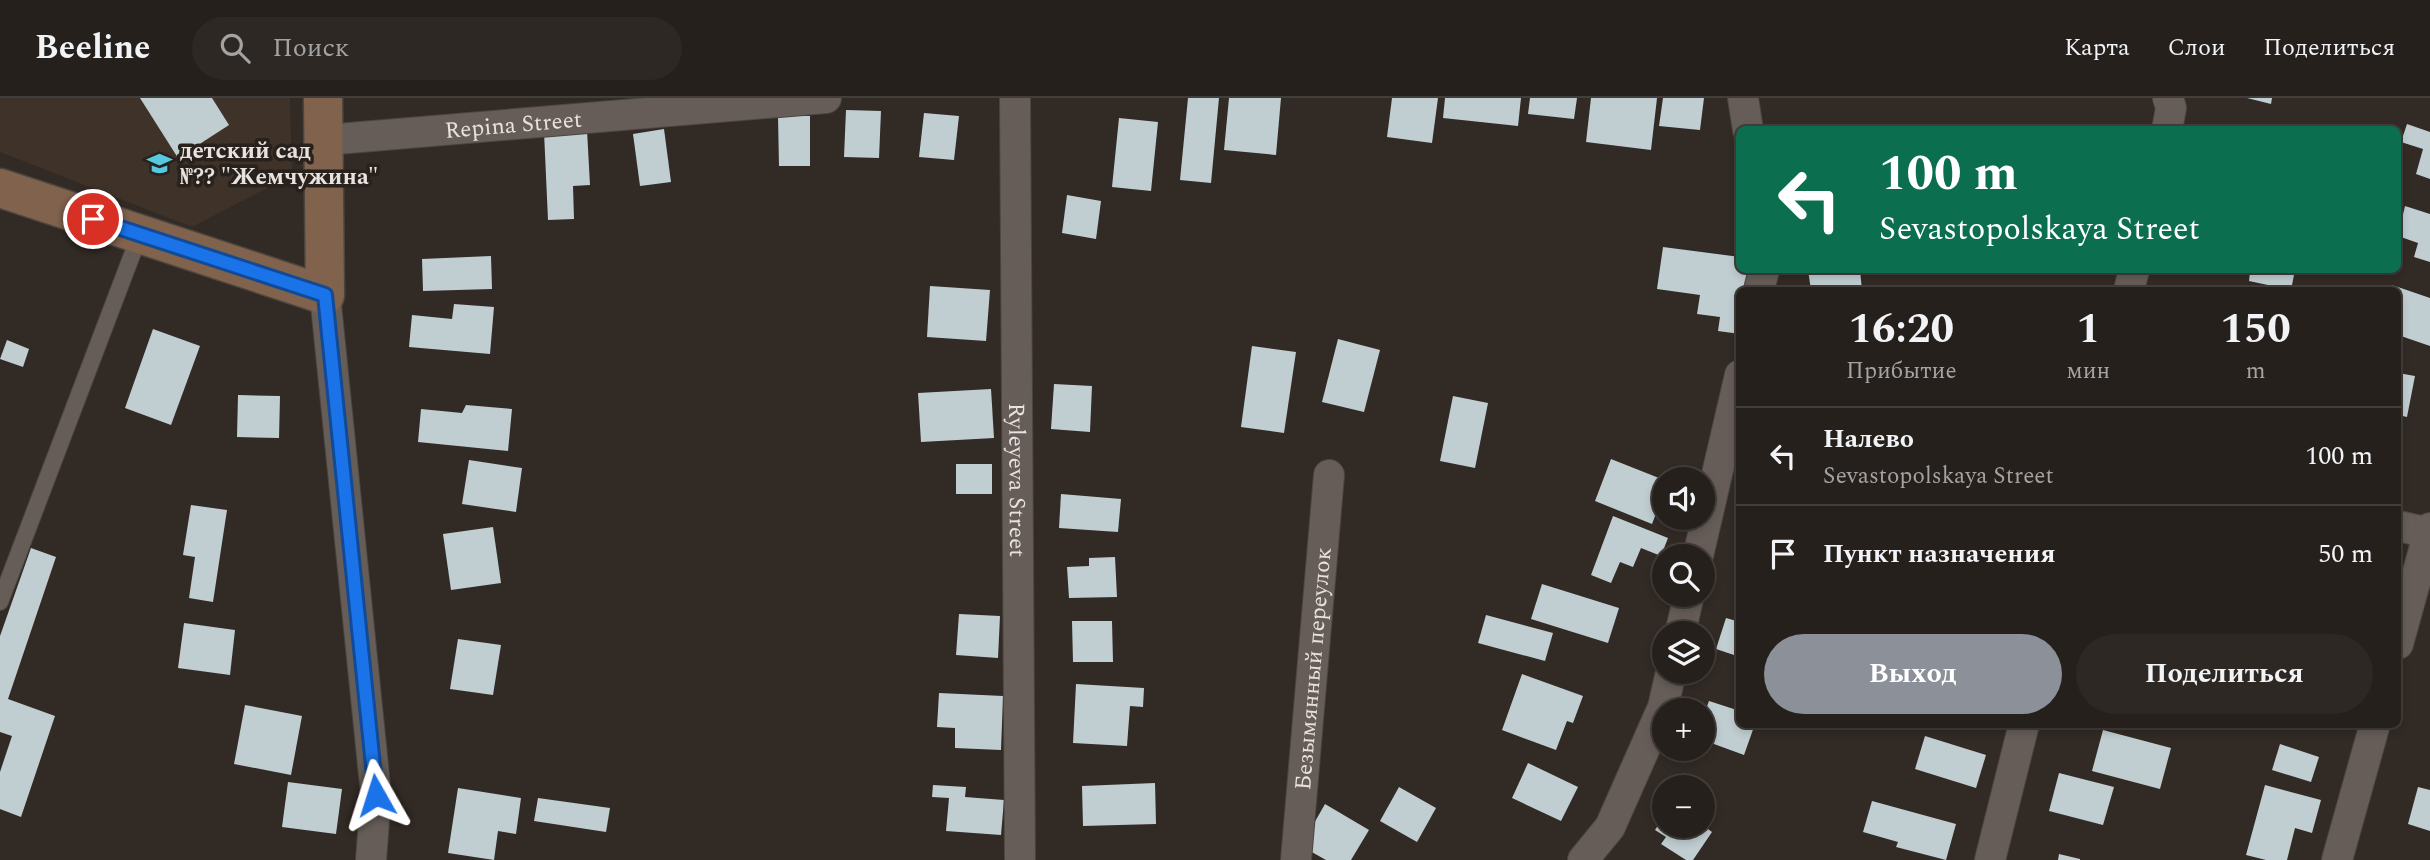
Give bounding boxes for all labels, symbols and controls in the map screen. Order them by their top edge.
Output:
search box [192,17,682,80]
text: Beeline [35,23,150,73]
text: Поиск [272,28,349,68]
icon: search [216,29,254,67]
text: Карта [2064,30,2130,66]
text: Слои [2168,30,2225,66]
text: Поделиться [2263,30,2395,66]
street label: Repina Street [444,103,583,149]
place label: детский сад №?? "Жемчужина" [180,134,378,195]
text: 100 m [1879,137,2018,212]
school or university icon: детский сад №?? "Жемчужина" [146,149,174,177]
icon: left [1764,154,1855,245]
pin [63,189,123,249]
icon: arrive [74,200,112,238]
text: Sevastopolskaya Street [1879,205,2200,254]
text: 16:20 [1849,298,1954,361]
text: 1 [2077,298,2100,361]
text: 150 [2220,298,2291,361]
text: Прибытие [1846,354,1957,389]
text: мин [2067,354,2110,389]
text: m [2246,354,2265,389]
street label: Ryleyeva Street [998,402,1034,558]
text: Налево [1823,419,1914,459]
text: 100 m [2305,436,2373,476]
icon: left [1764,437,1802,475]
text: Sevastopolskaya Street [1823,459,2054,494]
map controls [1652,467,1715,838]
button: sound [1652,467,1715,530]
text: Пункт назначения [1823,534,2056,574]
text: 50 m [2318,534,2373,574]
icon: arrive [1764,535,1802,573]
button: search [1652,544,1715,607]
street label: Безымянный переулок [1286,546,1342,792]
button: layers [1652,621,1715,684]
button: Выход [1764,634,2062,714]
button: Поделиться [2076,634,2373,714]
button: + [1652,698,1715,761]
position arrow [339,758,413,832]
button: − [1652,775,1715,838]

